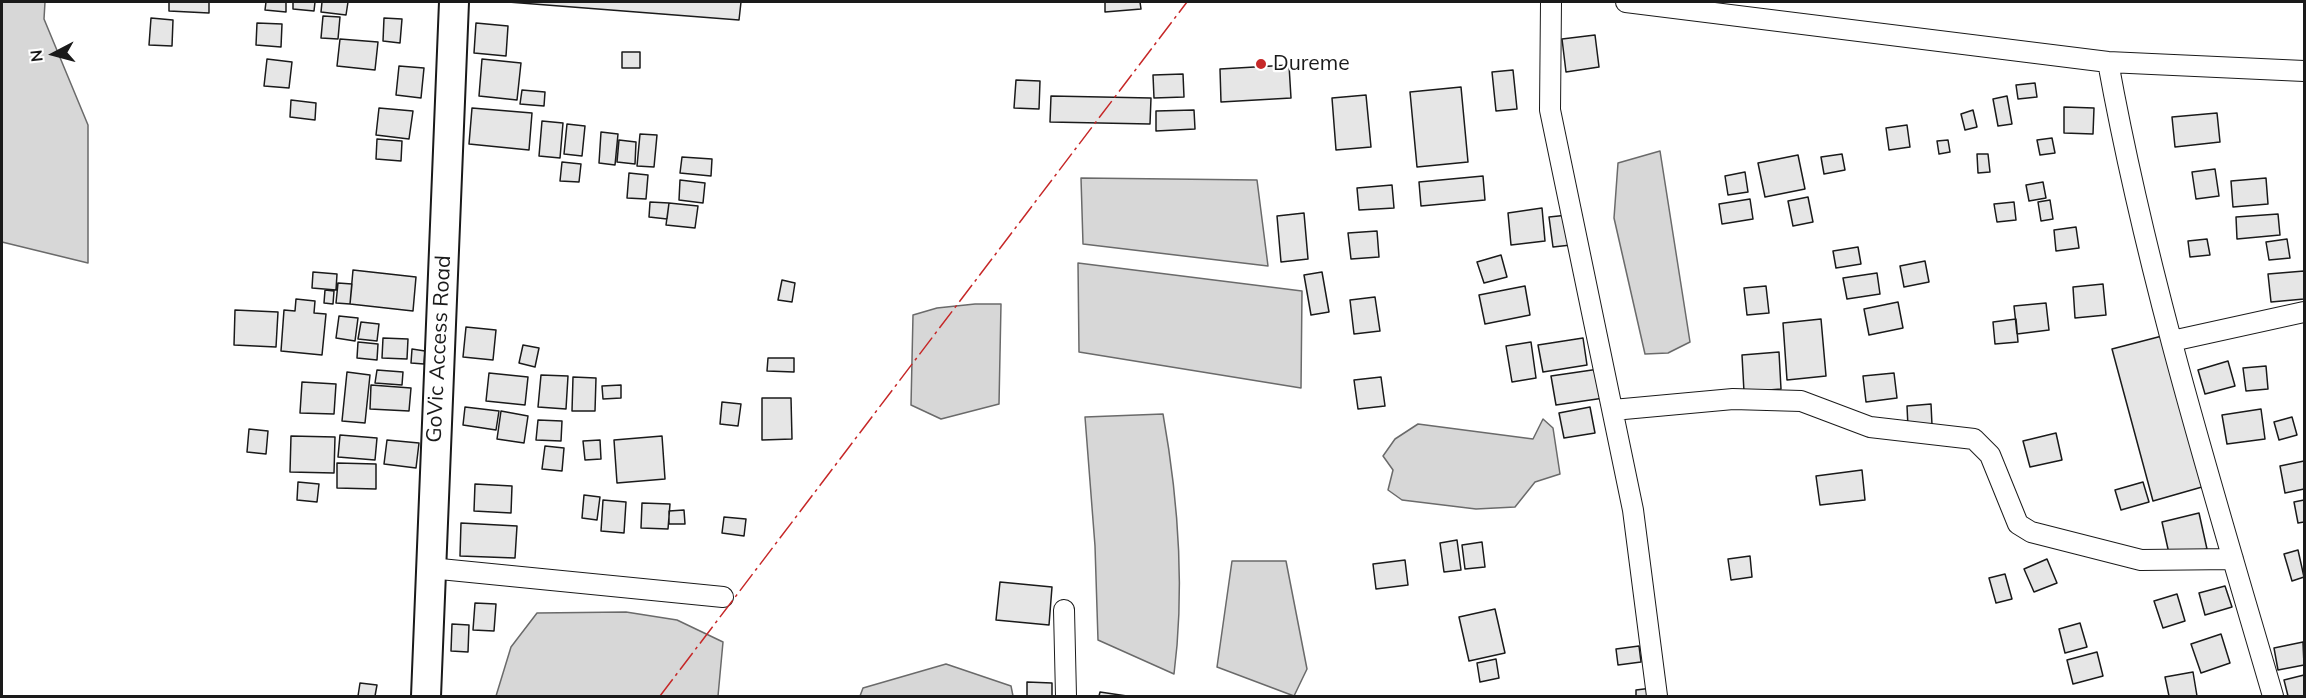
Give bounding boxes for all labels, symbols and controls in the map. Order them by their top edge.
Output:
north arrow [24,24,84,84]
text: N [26,49,47,63]
place label: Dureme [1273,51,1350,77]
marker: Dureme [1254,57,1268,71]
street label: GoVic Access Road [422,255,456,443]

